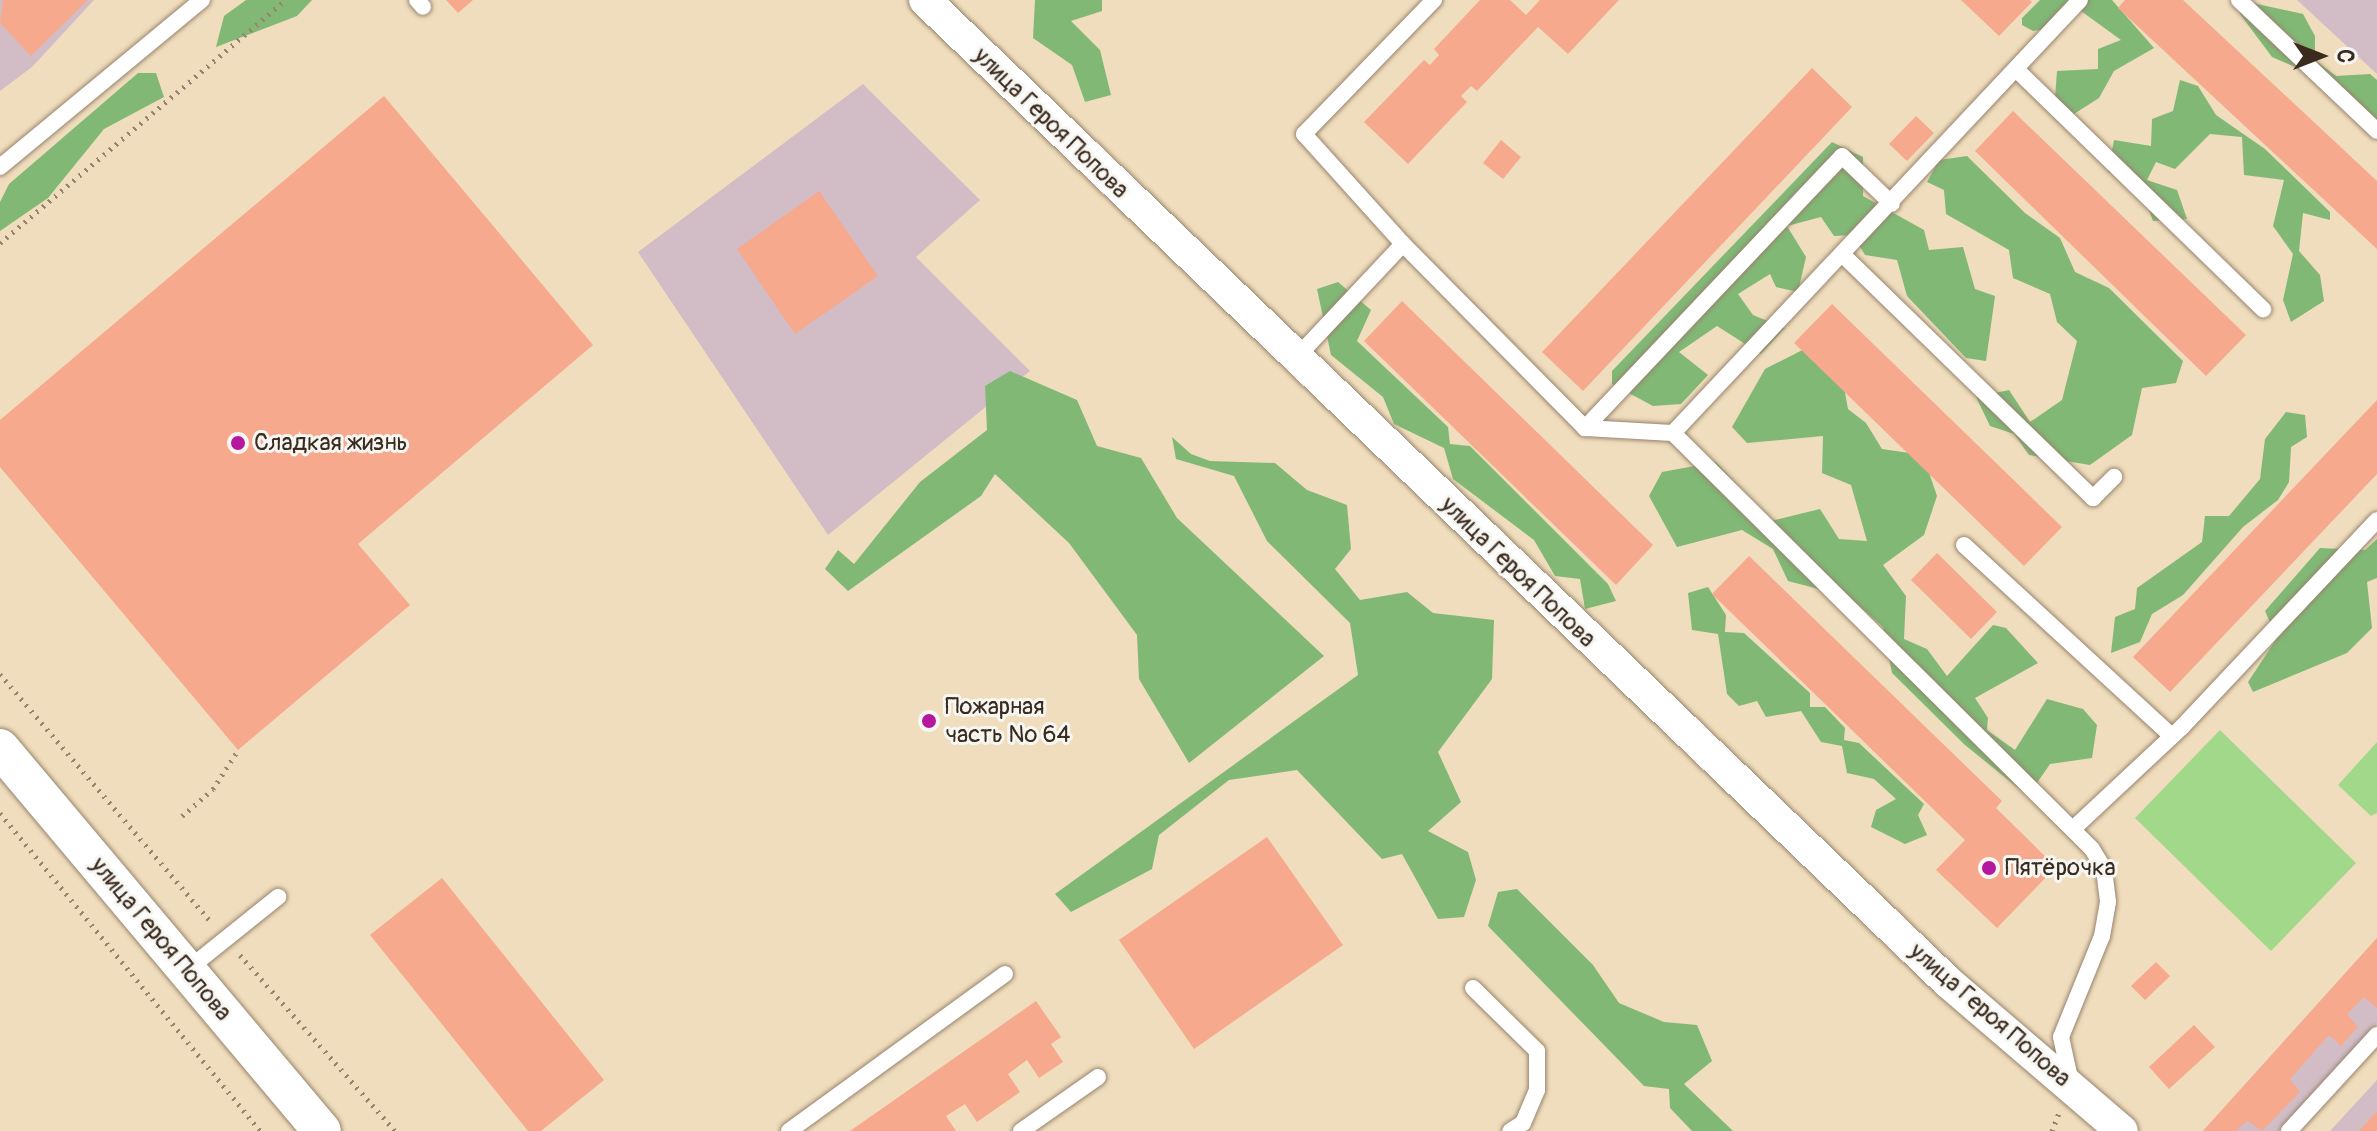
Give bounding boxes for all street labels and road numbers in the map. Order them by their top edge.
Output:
street label: улица Героя Попова [967,42,1135,204]
street label: улица Героя Попова [1434,491,1602,653]
street label: улица Героя Попова [84,851,238,1027]
street label: улица Героя Попова [1903,937,2077,1093]

